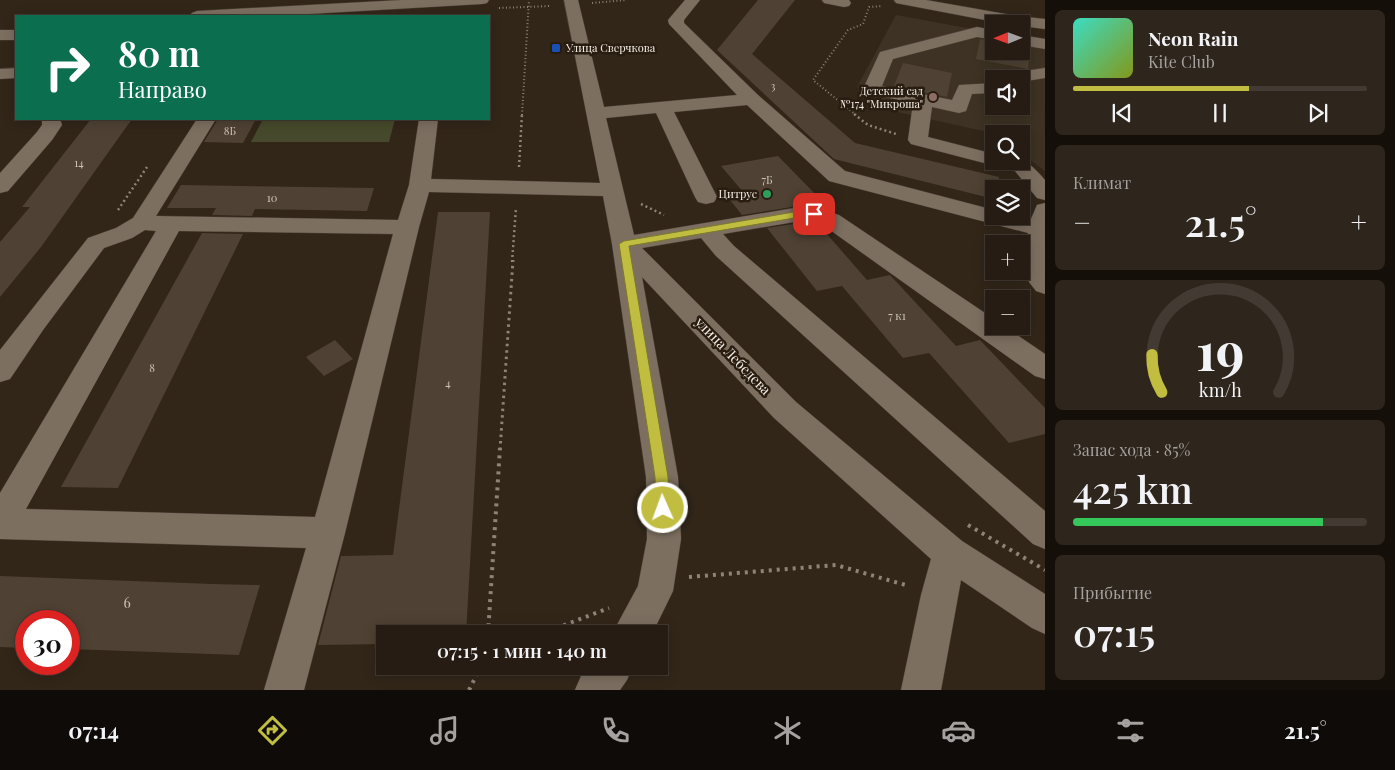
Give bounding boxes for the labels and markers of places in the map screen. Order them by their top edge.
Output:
place label: Улица Сверчкова [565,40,656,55]
marker: Улица Сверчкова [550,42,562,54]
place label: Детский сад №174 "Микроша" [840,83,923,111]
marker: Детский сад №174 "Микроша" [927,91,939,103]
place label: Цитрус [719,186,757,201]
marker: Цитрус [761,188,773,200]
pin [793,193,835,235]

